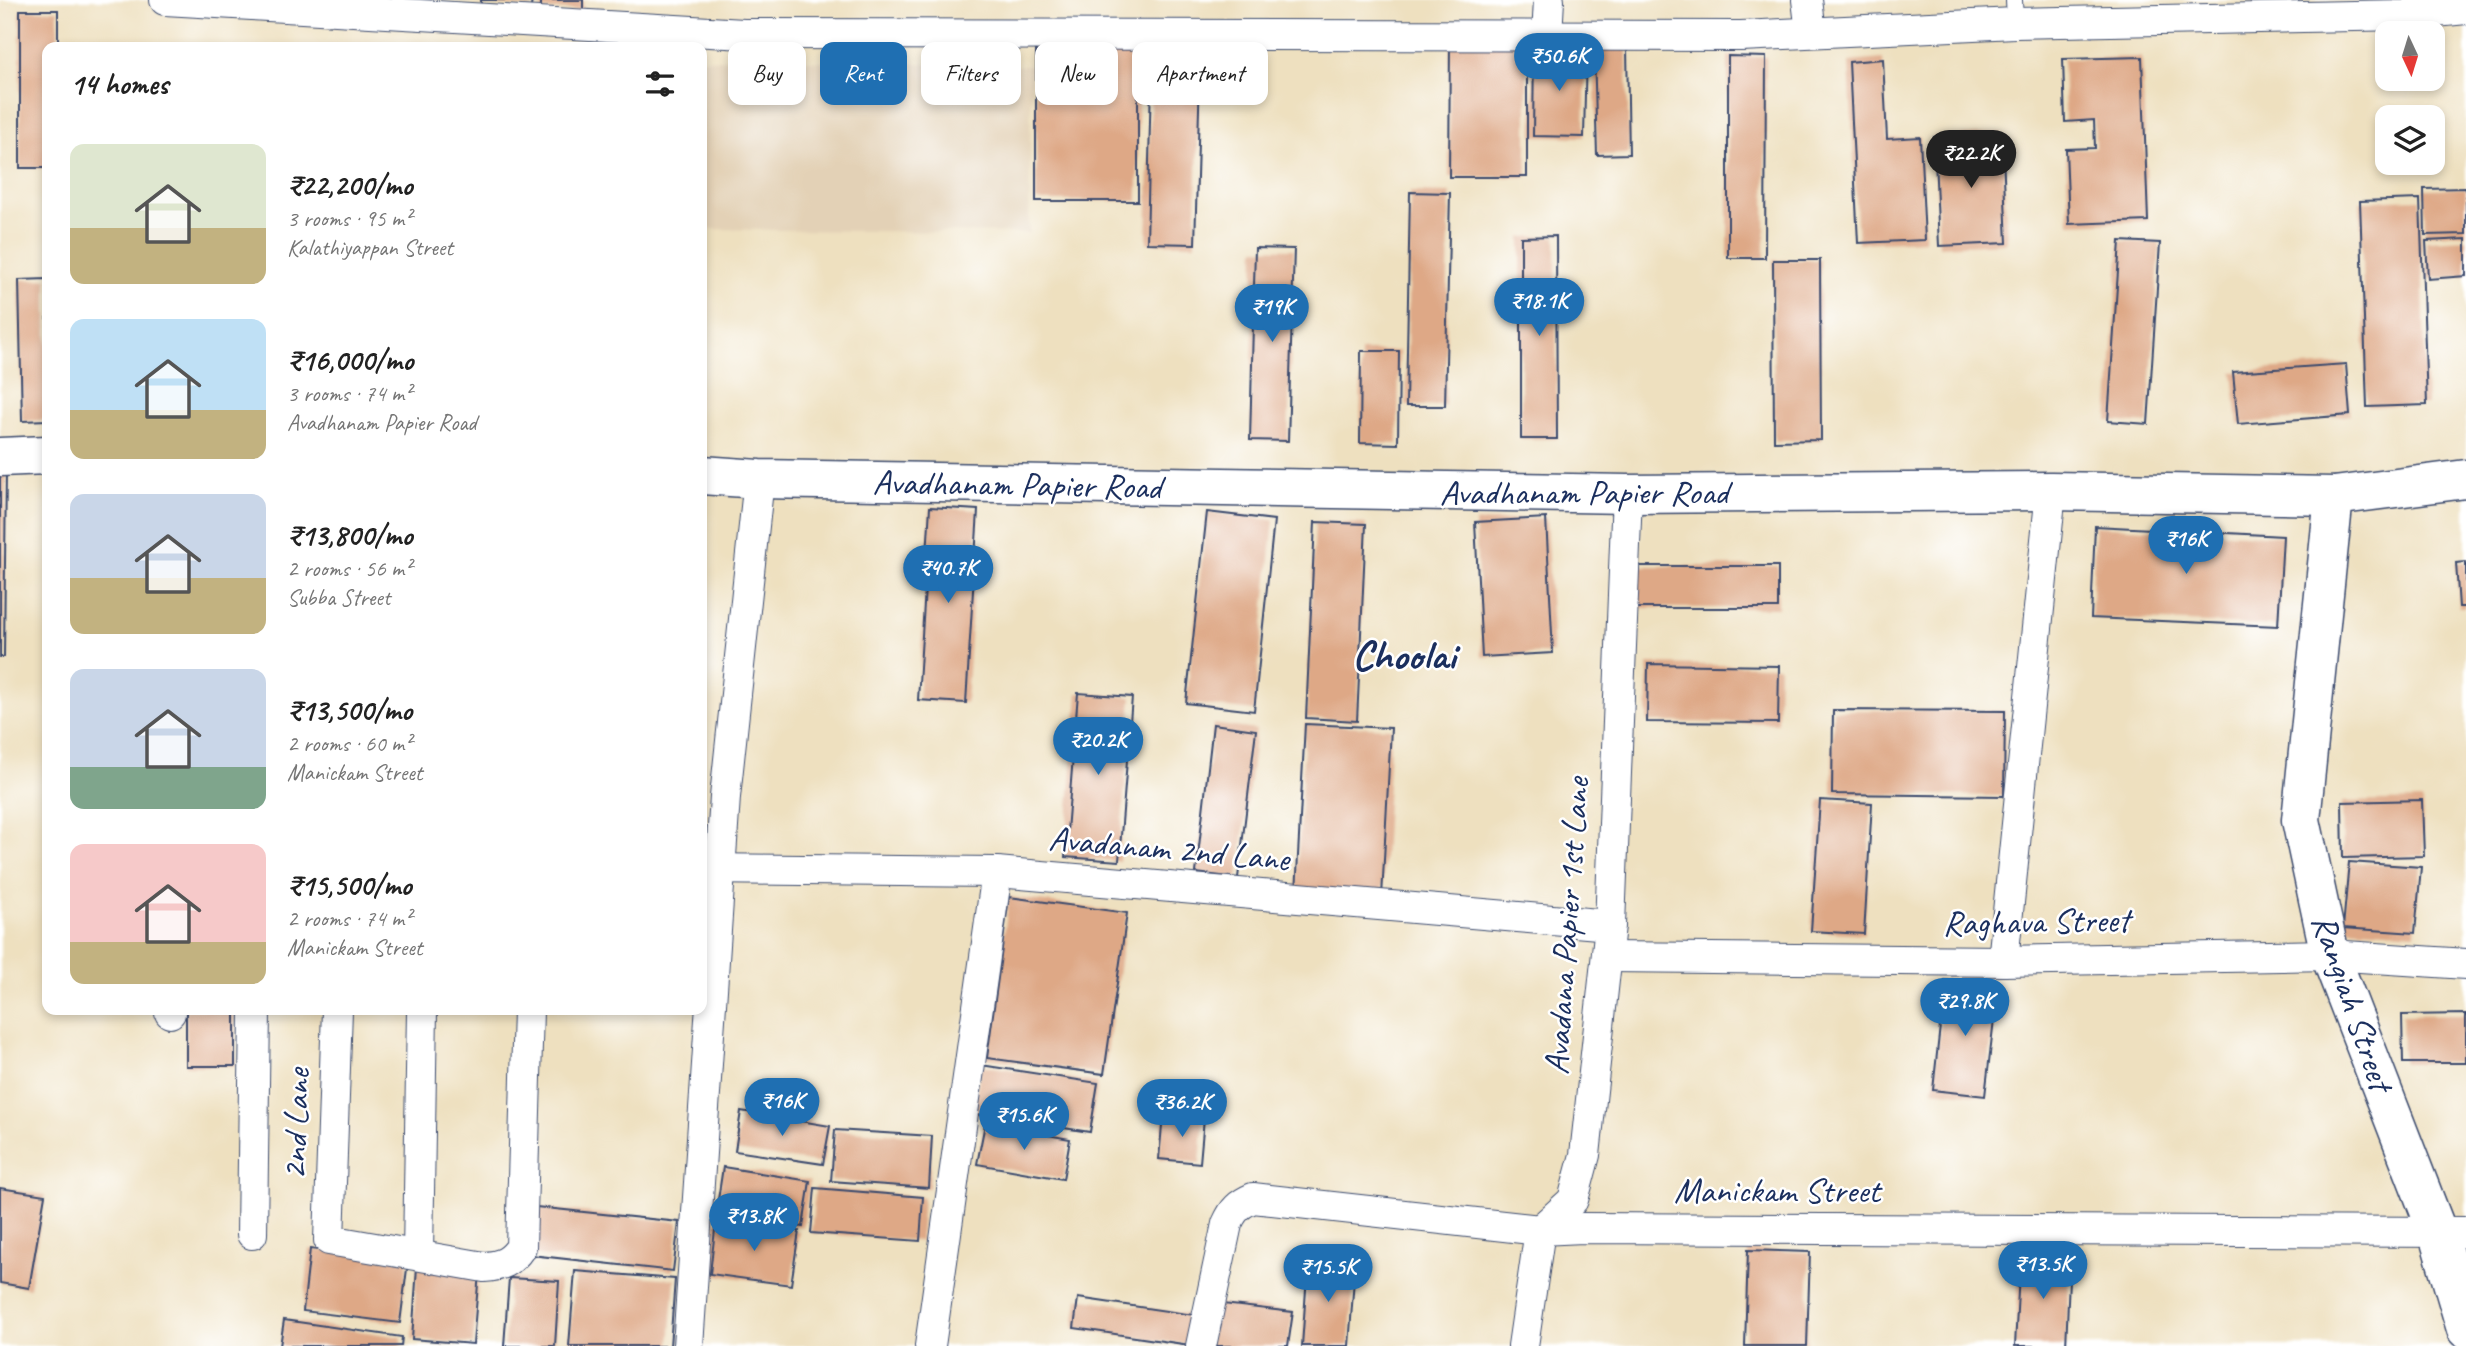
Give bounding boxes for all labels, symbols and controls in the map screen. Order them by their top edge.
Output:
north arrow [2375,21,2445,91]
map controls [2375,21,2445,175]
pin: ₹50.6K [1502,34,1616,93]
text: ₹50.6K [1530,41,1588,70]
chip: Buy [728,42,806,105]
chip: Rent [820,42,907,105]
chip: Filters [921,42,1021,105]
chip: New [1035,42,1118,105]
chip: Apartment [1132,42,1268,105]
text: 14 homes [70,65,168,103]
icon: filters [641,65,679,103]
button: layers [2375,105,2445,175]
pin: ₹22.2K [1914,130,2028,190]
text: ₹22.2K [1942,138,2000,167]
text: ₹22,200/mo [287,166,412,204]
icon: home [126,172,210,256]
text: 3 rooms · 95 m² [287,204,411,233]
text: Kalathiyappan Street [287,233,453,262]
pin: ₹18.1K [1482,278,1596,338]
pin: ₹19K [1231,284,1313,344]
text: ₹18.1K [1510,286,1568,315]
text: ₹19K [1251,292,1293,321]
text: ₹16,000/mo [287,341,413,379]
icon: home [126,347,210,431]
text: 3 rooms · 74 m² [287,379,411,408]
text: Avadhanam Papier Road [287,408,477,437]
street label: Avadhanam Papier Road [872,459,1167,510]
street label: Avadhanam Papier Road [1440,470,1734,515]
text: ₹13,800/mo [287,516,412,554]
pin: ₹16K [2145,516,2227,576]
icon: home [126,522,210,606]
text: ₹16K [2164,524,2208,553]
pin: ₹40.7K [891,546,1005,605]
text: ₹40.7K [919,553,977,582]
text: 2 rooms · 56 m² [287,554,411,583]
text: Subba Street [287,583,390,612]
district label: Choolai [1352,629,1462,682]
text: ₹13,500/mo [287,691,412,729]
icon: home [126,697,210,781]
pin: ₹20.2K [1041,718,1155,777]
text: ₹20.2K [1069,725,1127,754]
text: 2 rooms · 60 m² [287,729,411,758]
text: Manickam Street [287,758,422,787]
street label: Avadana Papier 1st Lane [1534,773,1600,1076]
street label: Avadanam 2nd Lane [1047,816,1294,882]
text: ₹15,500/mo [287,866,411,904]
icon: home [126,872,210,956]
street label: Raghava Street [1942,897,2134,946]
text: 2 rooms · 74 m² [287,904,411,933]
street label: Rangiah Street [2301,908,2405,1100]
text: Manickam Street [287,933,422,962]
pin: ₹29.8K [1908,978,2022,1038]
text: ₹29.8K [1936,986,1994,1015]
street label: 2nd Lane [271,1065,320,1180]
pin: ₹16K [741,1078,823,1138]
pin: ₹36.2K [1125,1080,1239,1139]
text: ₹16K [760,1086,804,1115]
text: ₹36.2K [1153,1087,1211,1116]
pin: ₹15.6K [967,1092,1081,1152]
text: ₹15.6K [995,1100,1053,1129]
street label: Manickam Street [1674,1168,1883,1213]
pin: ₹13.8K [697,1194,811,1253]
text: ₹13.8K [725,1201,783,1230]
pin: ₹13.5K [1986,1242,2100,1301]
pin: ₹15.5K [1271,1244,1385,1304]
text: ₹13.5K [2014,1249,2072,1278]
text: ₹15.5K [1300,1252,1356,1281]

